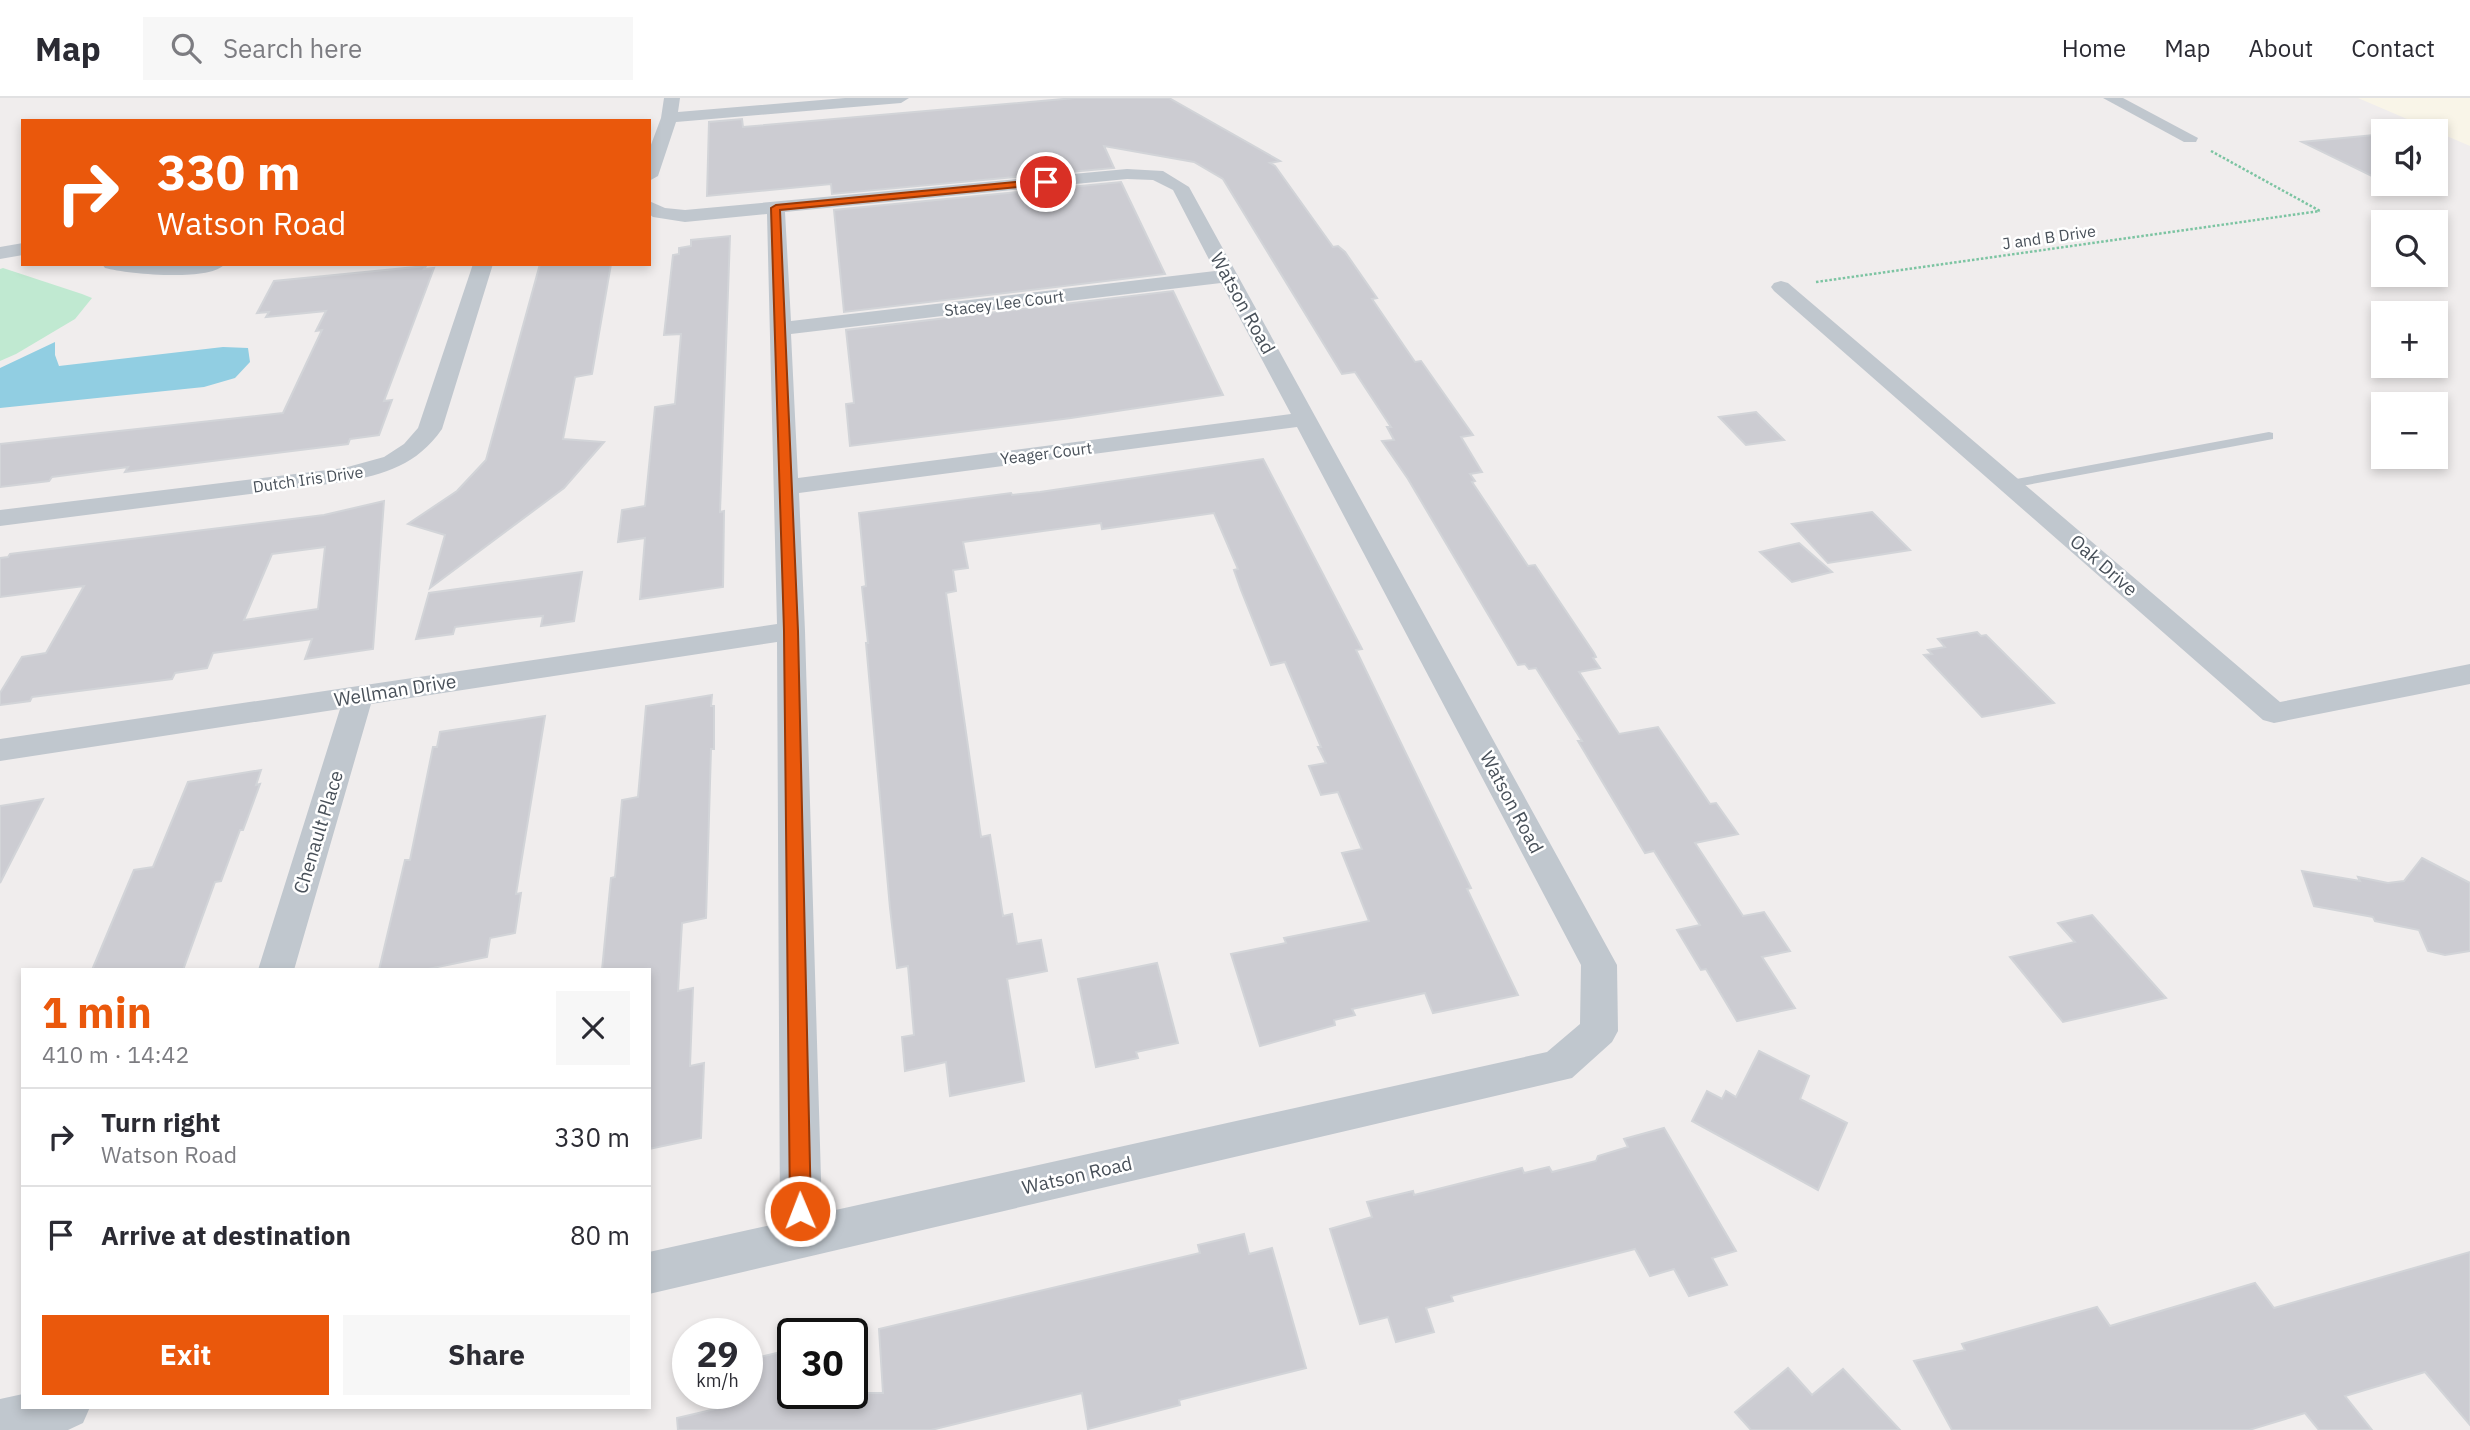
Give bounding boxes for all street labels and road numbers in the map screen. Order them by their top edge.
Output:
street label: J and B Drive [2001,221,2097,253]
street label: Watson Road [1205,248,1281,358]
street label: Stacey Lee Court [943,286,1065,320]
street label: Yeager Court [999,437,1093,469]
street label: Dutch Iris Drive [252,461,365,497]
street label: Oak Drive [2065,529,2143,601]
street label: Wellman Drive [332,668,458,712]
street label: Watson Road [1475,747,1549,857]
street label: Chenault Place [288,767,348,897]
street label: Watson Road [1020,1151,1134,1199]

